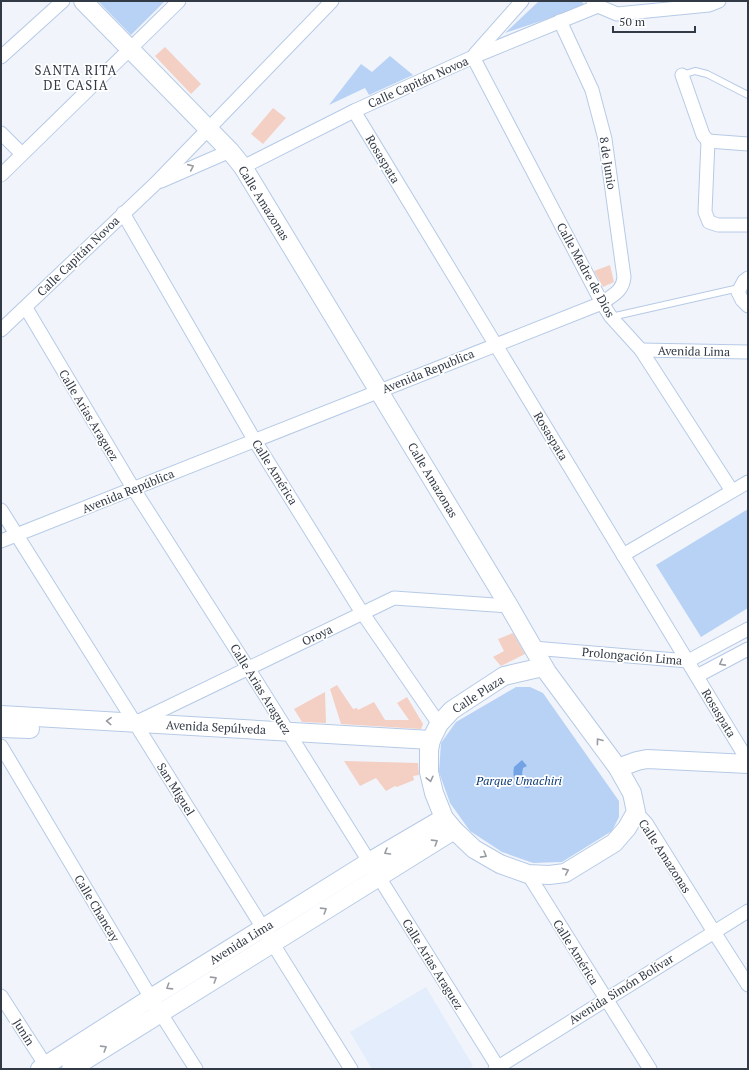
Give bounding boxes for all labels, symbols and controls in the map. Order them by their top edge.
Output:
scale bar [613,8,695,34]
text: 50 m [619,14,646,29]
street label: Calle Capitán Novoa [365,53,471,111]
district label: SANTA RITA DE CASIA [35,61,117,94]
street label: Rosaspata [363,132,403,186]
street label: 8 de Junio [596,136,620,191]
street label: Calle Amazonas [235,163,293,243]
one-way arrow [188,164,195,172]
street label: Calle Capitán Novoa [34,213,122,299]
street label: Calle Madre de Dios [554,220,618,320]
street label: Avenida Lima [658,343,730,359]
street label: Avenida Republica [380,346,476,396]
street label: Calle Arias Araguez [56,367,122,464]
street label: Rosaspata [531,409,571,463]
street label: Calle América [249,437,301,507]
street label: Calle Amazonas [405,440,461,520]
street label: Avenida República [80,466,176,516]
street label: Oroya [299,621,335,649]
street label: Calle Arias Araguez [227,641,295,737]
street label: Prolongación Lima [581,644,683,668]
one-way arrow [719,658,727,665]
street label: Calle Plaza [449,672,507,716]
street label: Rosaspata [699,686,739,740]
one-way arrow [106,717,112,725]
street label: Avenida Sepúlveda [166,717,266,737]
one-way arrow [596,739,603,746]
street label: San Miguel [154,760,198,818]
park label: Parque Umachiri [475,773,563,788]
one-way arrow [426,776,434,782]
street label: Calle Amazonas [636,816,694,896]
one-way arrow [431,839,438,846]
one-way arrow [384,847,391,855]
one-way arrow [479,850,487,857]
one-way arrow [563,867,570,875]
street label: Calle Chancay [71,872,123,945]
one-way arrow [320,908,327,915]
street label: Calle Arias Araguez [399,916,467,1012]
street label: Avenida Lima [206,917,276,967]
street label: Calle América [550,917,602,987]
street label: Avenida Simón Bolívar [566,950,676,1027]
one-way arrow [210,977,217,984]
one-way arrow [166,982,173,990]
street label: Junín [10,1016,38,1048]
one-way arrow [100,1045,107,1053]

